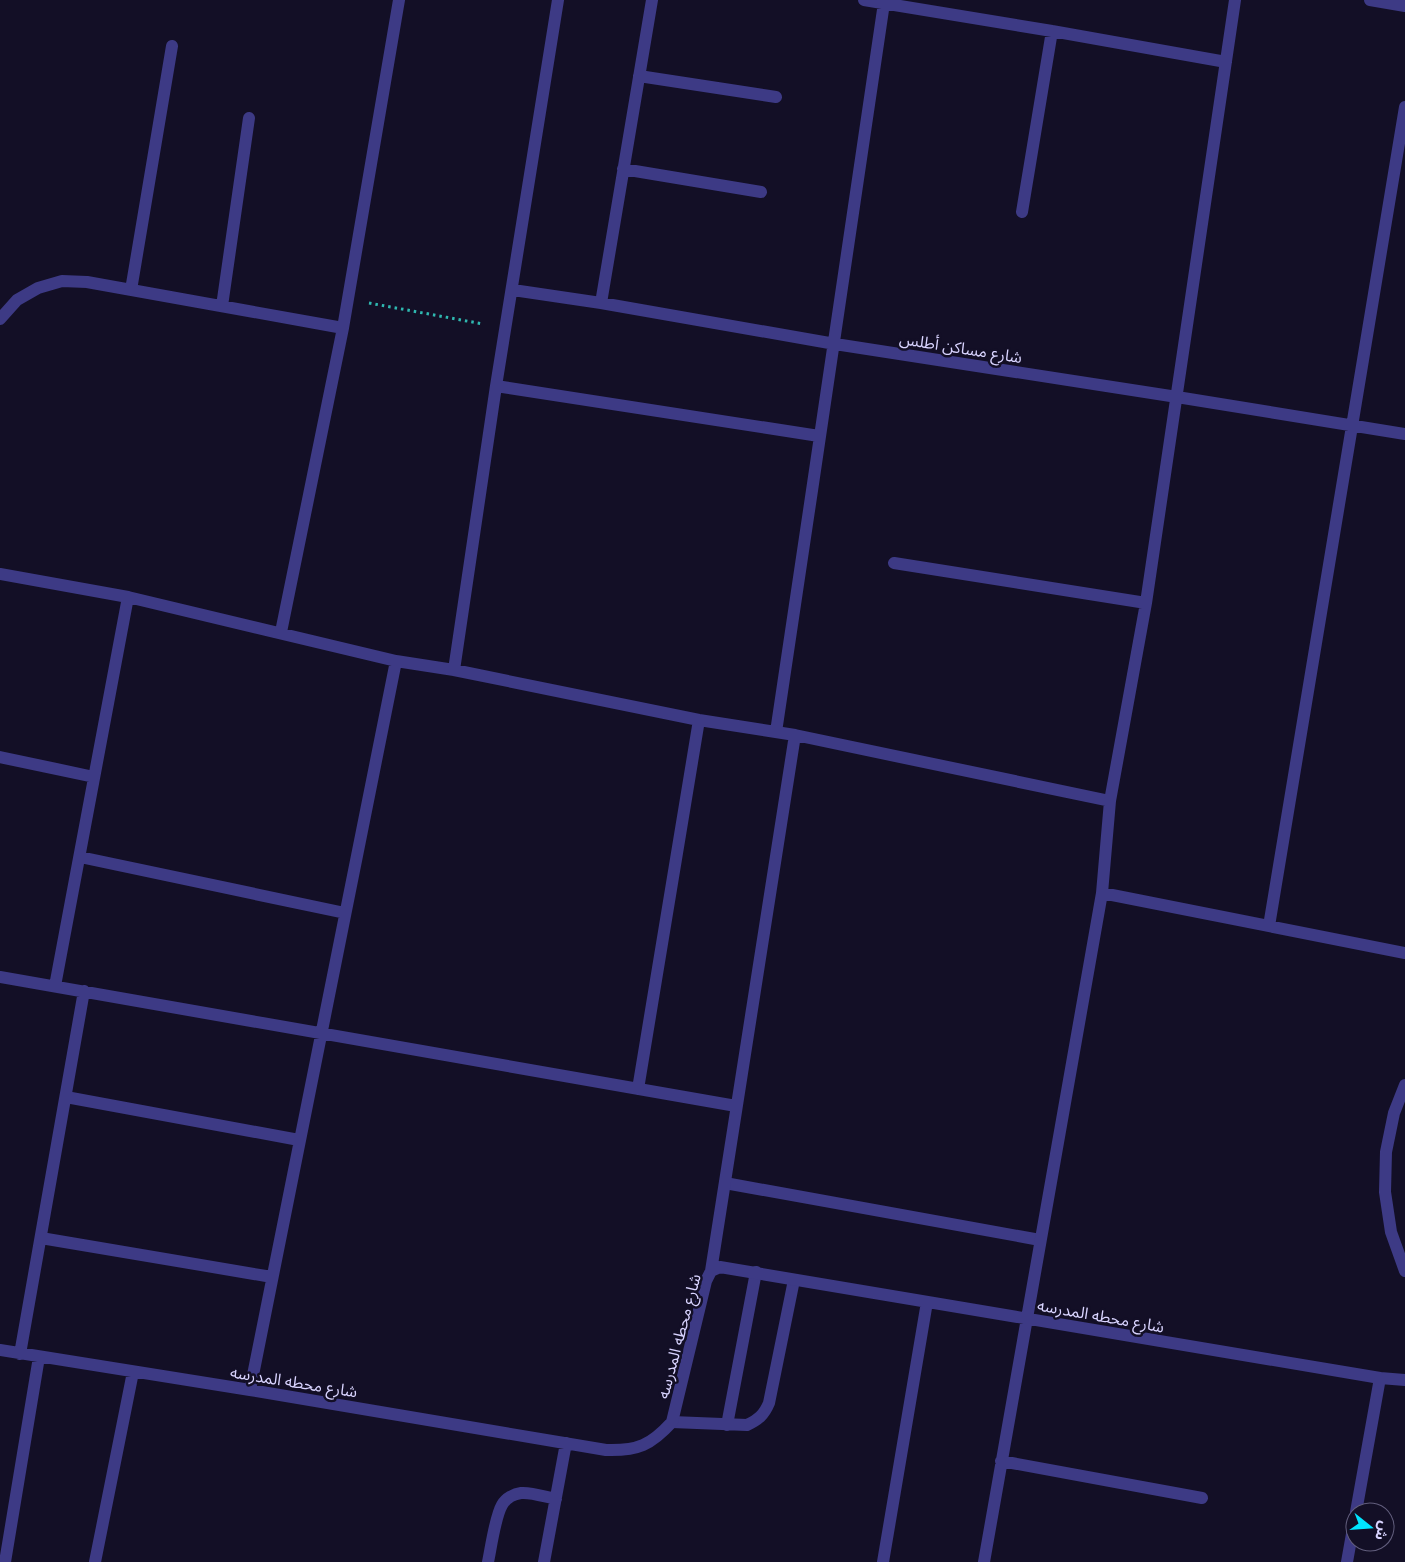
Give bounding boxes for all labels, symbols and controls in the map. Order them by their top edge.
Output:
street label: شارع مساكن أطلس [898,328,1024,370]
street label: شارع محطه المدرسه [652,1271,708,1402]
street label: شارع محطه المدرسه [1035,1294,1166,1339]
street label: شارع محطه المدرسه [228,1362,359,1404]
north arrow [1345,1502,1395,1552]
text: ش [1372,1519,1394,1543]

